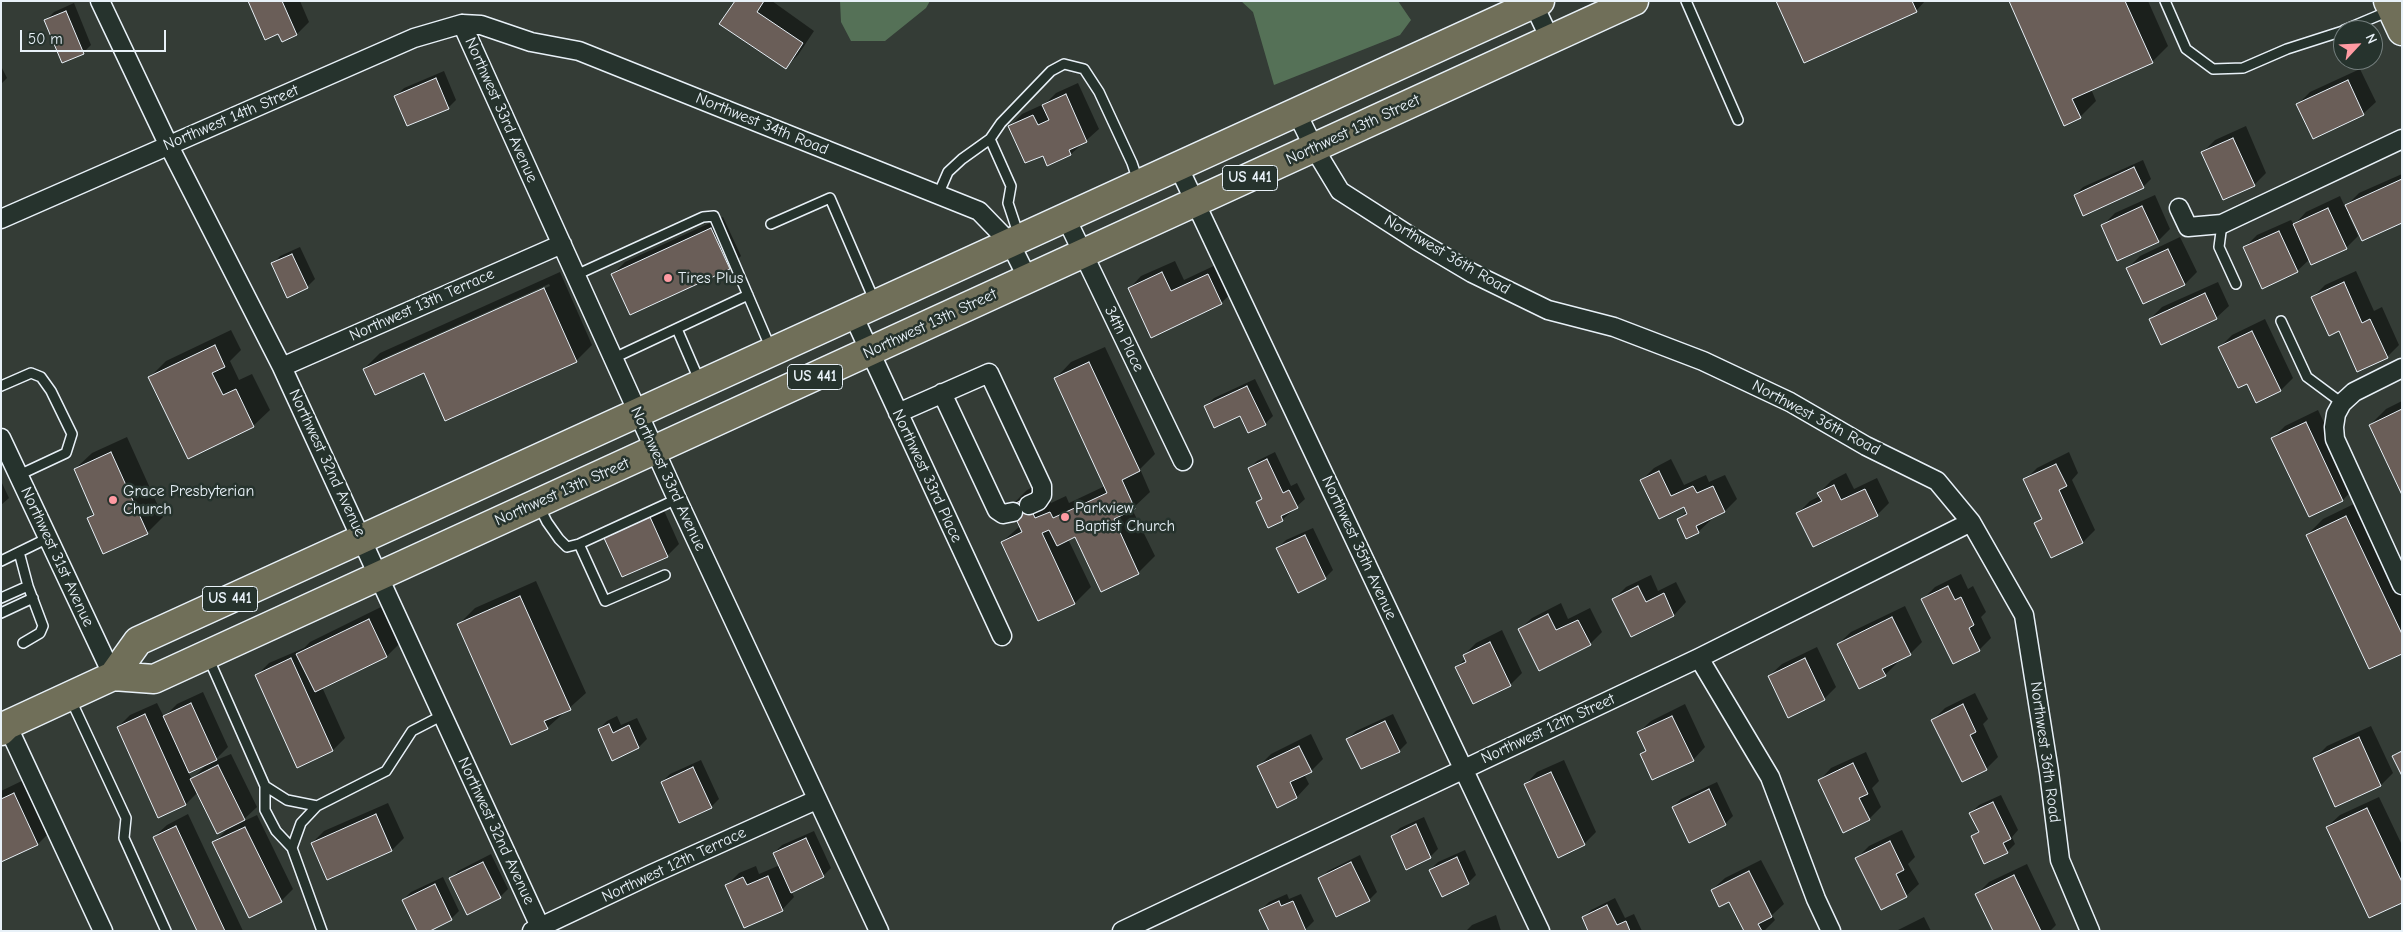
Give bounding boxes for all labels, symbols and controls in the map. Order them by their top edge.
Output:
scale bar [22,20,169,52]
north arrow [2333,20,2383,70]
text: 50 m [28,30,63,48]
text: N [2362,31,2381,47]
street label: Northwest 33rd Avenue [460,34,542,186]
street label: Northwest 14th Street [161,81,301,155]
street label: Northwest 34th Road [693,89,831,159]
street label: Northwest 13th Street [1283,91,1423,169]
road number: US 441 [1222,166,1278,190]
street label: Northwest 36th Road [1381,211,1513,299]
street label: Northwest 13th Terrace [346,264,498,346]
place label: Tires Plus [678,268,743,288]
marker: Tires Plus [662,272,674,284]
street label: Northwest 13th Street [860,285,1000,363]
street label: 34th Place [1100,303,1148,375]
road number: US 441 [788,364,842,390]
street label: Northwest 36th Road [1749,376,1883,460]
street label: Northwest 32nd Avenue [284,386,370,540]
street label: Northwest 33rd Avenue [626,404,710,554]
street label: Northwest 33rd Place [888,406,966,546]
street label: Northwest 13th Street [492,454,632,530]
street label: Northwest 35th Avenue [1317,473,1401,623]
place label: Grace Presbyterian Church [123,481,254,519]
street label: Northwest 31st Avenue [16,484,98,630]
marker: Grace Presbyterian Church [107,494,119,506]
place label: Parkview Baptist Church [1075,498,1175,536]
marker: Parkview Baptist Church [1059,511,1071,523]
road number: US 441 [202,586,258,612]
street label: Northwest 36th Road [2026,680,2064,824]
street label: Northwest 12th Street [1478,690,1618,768]
street label: Northwest 32nd Avenue [453,754,539,908]
street label: Northwest 12th Terrace [599,823,749,907]

